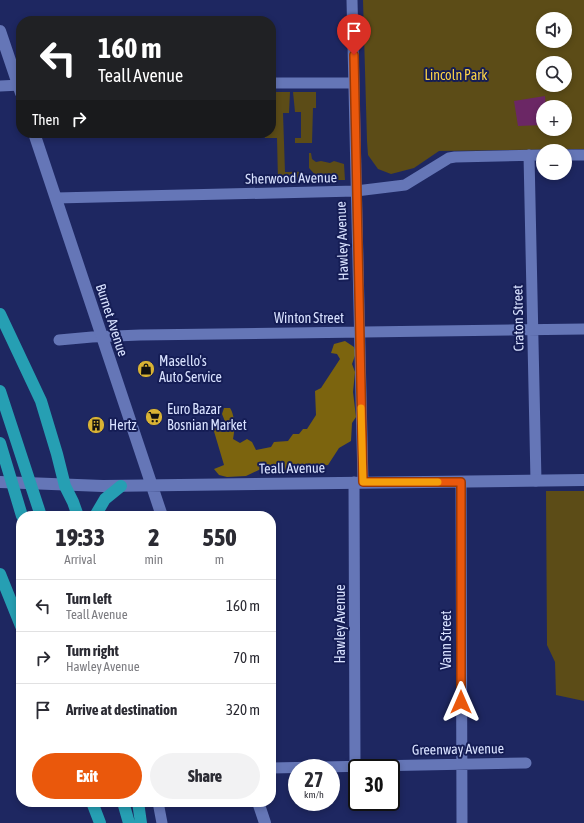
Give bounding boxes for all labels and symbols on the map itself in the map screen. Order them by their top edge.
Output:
pin [337,14,371,55]
park label: Lincoln Park [425,67,488,83]
street label: Sherwood Avenue [245,169,337,187]
street label: Hawley Avenue [333,201,351,281]
street label: Burnet Avenue [93,282,131,358]
street label: Craton Street [509,285,527,351]
street label: Winton Street [274,310,344,326]
place label: Masello's Auto Service [159,353,222,385]
shop icon: Masello's Auto Service [136,359,156,379]
place label: Euro Bazar Bosnian Market [167,401,247,433]
supermarket icon: Euro Bazar Bosnian Market [144,407,164,427]
building icon: Hertz [86,415,106,435]
place label: Hertz [109,417,137,433]
street label: Teall Avenue [259,459,325,477]
street label: Hawley Avenue [332,584,348,664]
street label: Vann Street [438,610,454,670]
position arrow [440,681,482,723]
street label: Greenway Avenue [412,740,504,758]
speed limit sign: 30 [348,759,400,811]

